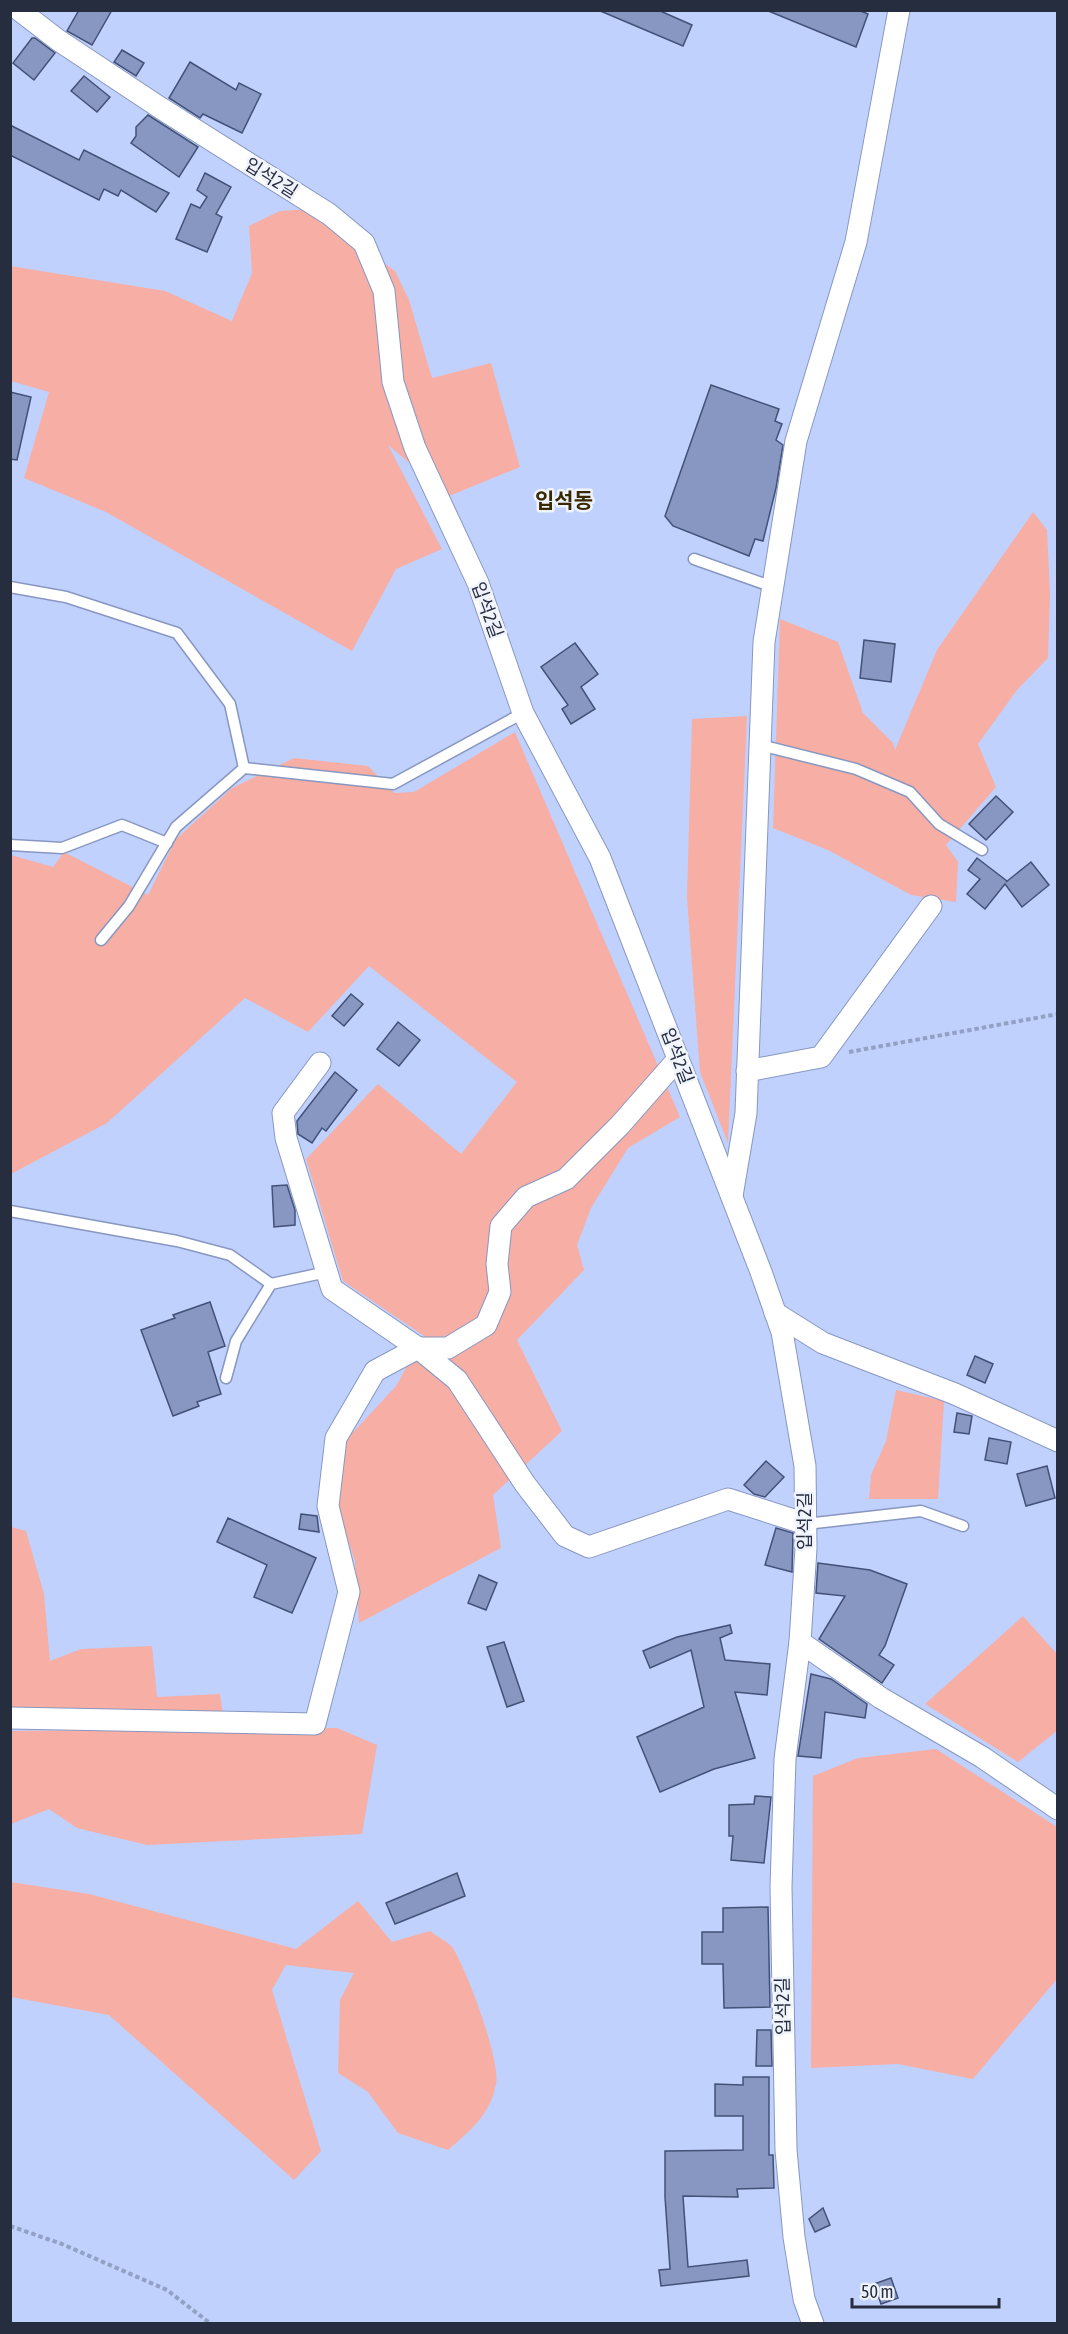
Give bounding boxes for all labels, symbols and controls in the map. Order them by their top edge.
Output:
street label: 입석2길 [241,153,301,202]
district label: 입석동 [535,488,593,512]
street label: 입석2길 [468,579,507,641]
street label: 입석2길 [657,1025,698,1087]
street label: 입석2길 [794,1492,815,1550]
street label: 입석2길 [771,1977,794,2035]
scale bar [852,2271,999,2309]
text: 50 m [861,2281,893,2302]

